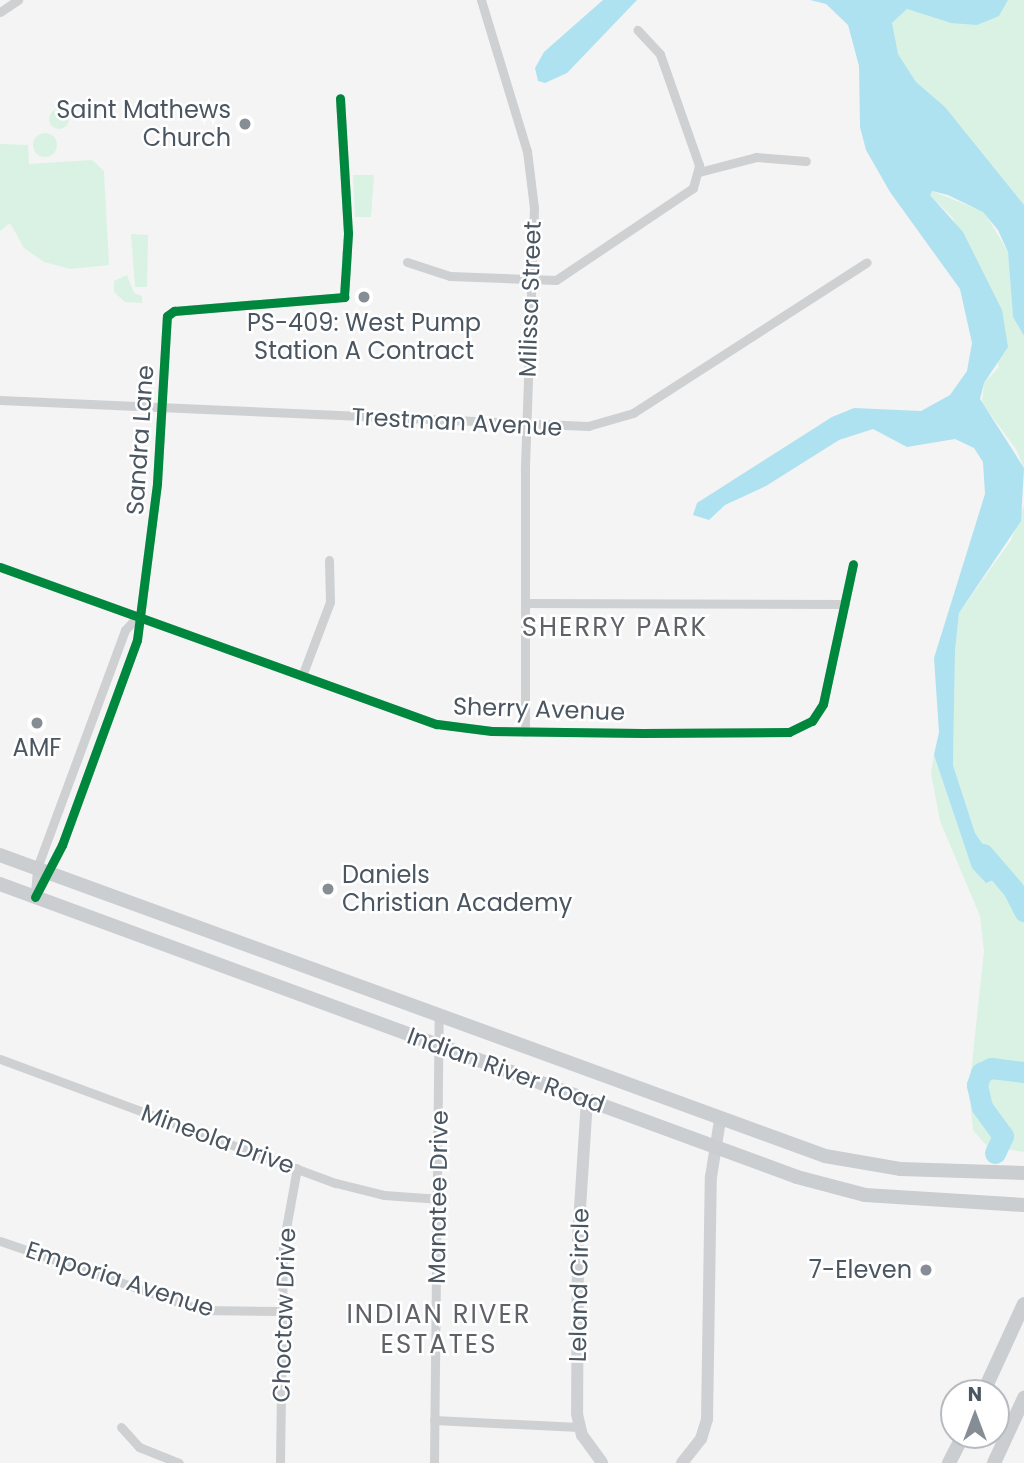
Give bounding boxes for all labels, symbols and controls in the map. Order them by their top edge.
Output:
place label: Saint Mathews Church [56,96,231,152]
marker: Saint Mathews Church [237,116,253,132]
street label: Milissa Street [513,220,547,378]
marker: PS-409: West Pump Station A Contract [356,289,372,305]
place label: PS-409: West Pump Station A Contract [247,309,481,365]
street label: Sandra Lane [120,364,160,516]
street label: Trestman Avenue [351,402,563,442]
district label: SHERRY PARK [523,612,707,644]
street label: Sherry Avenue [452,692,626,726]
marker: AMF [29,715,45,731]
place label: AMF [13,734,61,762]
place label: Daniels Christian Academy [342,861,572,917]
marker: Daniels Christian Academy [320,881,336,897]
street label: Indian River Road [403,1021,609,1119]
street label: Mineola Drive [137,1098,299,1180]
street label: Manatee Drive [422,1110,454,1284]
street label: Leland Circle [563,1208,595,1362]
street label: Choctaw Drive [267,1227,301,1403]
street label: Emporia Avenue [22,1235,218,1323]
place label: 7-Eleven [809,1256,912,1284]
marker: 7-Eleven [918,1262,934,1278]
district label: INDIAN RIVER ESTATES [348,1299,530,1360]
north arrow [940,1379,1010,1449]
text: N [968,1381,982,1408]

